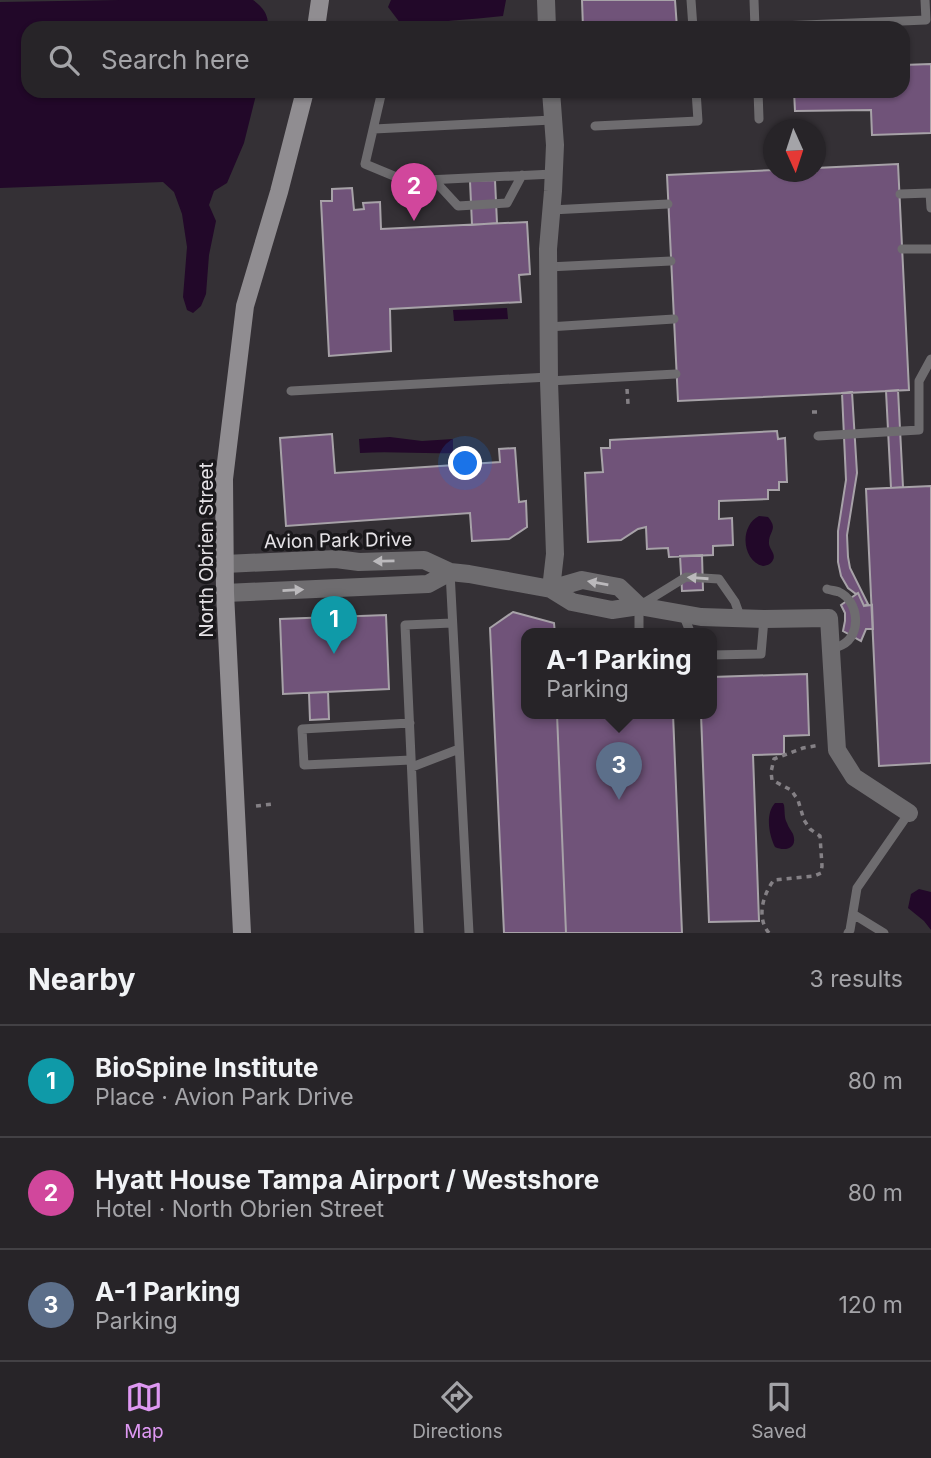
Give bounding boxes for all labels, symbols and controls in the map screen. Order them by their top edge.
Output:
search box [21,21,910,98]
icon: search [45,41,83,79]
text: Search here [101,44,250,75]
north arrow [763,119,826,182]
pin: 2 [391,163,437,221]
your location [448,446,482,480]
street label: North Obrien Street [195,462,218,638]
street label: Avion Park Drive [264,528,412,553]
one-way arrow [373,555,395,566]
one-way arrow [686,572,708,583]
one-way arrow [587,577,609,588]
one-way arrow [283,584,305,595]
pin: 1 [311,596,357,654]
popup [521,628,717,719]
text: A-1 Parking [546,644,692,675]
text: Parking [546,675,629,703]
pin: 3 [596,742,642,800]
text: Nearby [28,961,136,997]
text: 3 results [810,965,903,993]
text: BioSpine Institute [95,1052,319,1083]
text: 1 [46,1067,56,1095]
text: 80 m [848,1067,903,1095]
text: Place · Avion Park Drive [95,1083,354,1111]
text: Hyatt House Tampa Airport / Westshore [95,1164,599,1195]
text: 2 [44,1179,58,1207]
text: 80 m [848,1179,903,1207]
text: Hotel · North Obrien Street [95,1195,384,1223]
text: A-1 Parking [95,1276,240,1307]
text: 3 [44,1291,58,1319]
text: 120 m [838,1291,903,1319]
text: Parking [95,1307,178,1335]
tab: Map [124,1378,164,1443]
tab: Directions [412,1378,503,1443]
tab: Saved [751,1378,807,1443]

